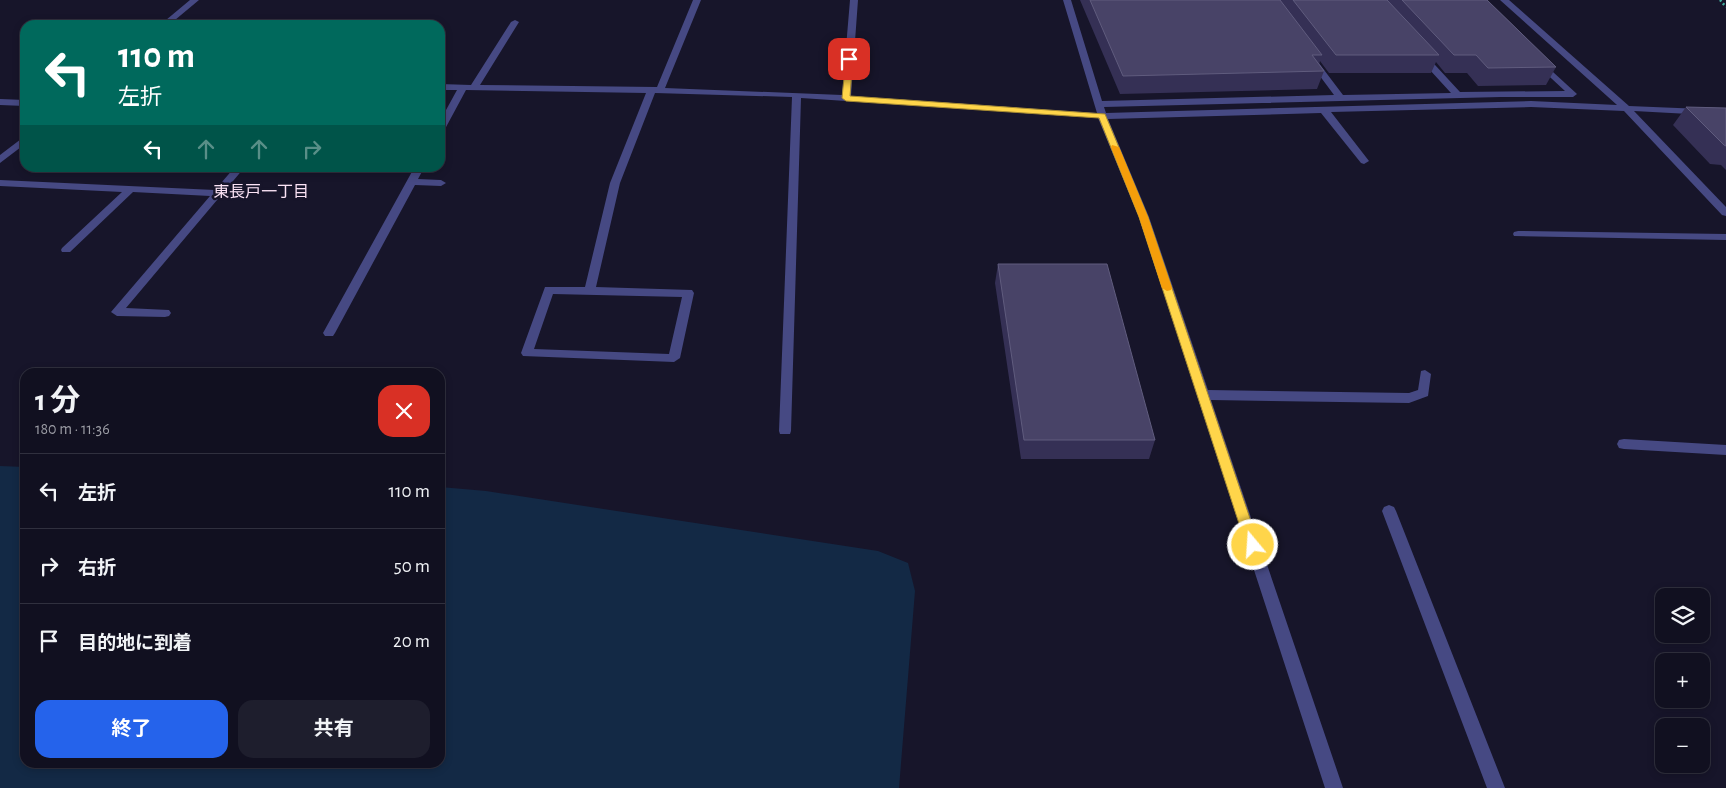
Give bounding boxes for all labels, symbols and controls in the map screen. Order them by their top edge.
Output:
pin [828,38,870,80]
text: 110 m [118,39,195,74]
icon: left [35,40,100,105]
icon: arrive [835,45,863,73]
text: 左折 [118,86,162,108]
icon: left [139,135,167,163]
icon: ahead [192,135,220,163]
icon: ahead [245,135,273,163]
icon: right [298,135,326,163]
district label: 東長戸一丁目 [213,184,309,200]
button: close [378,385,430,437]
text: 1 分 [35,386,80,416]
text: 180 m · 11:36 [35,421,110,437]
icon: left [35,477,63,505]
text: 110 m [389,482,430,501]
text: 左折 [78,484,116,503]
position arrow [1226,518,1278,570]
icon: right [35,552,63,580]
text: 50 m [394,557,430,576]
text: 右折 [78,559,116,578]
map controls [1655,588,1710,773]
button: layers [1655,588,1710,643]
icon: arrive [35,627,63,655]
text: 20 m [393,632,430,651]
text: 目的地に到着 [78,634,192,653]
button: + [1655,653,1710,708]
button: 終了 [35,700,228,758]
button: 共有 [238,700,430,758]
button: − [1655,718,1710,773]

